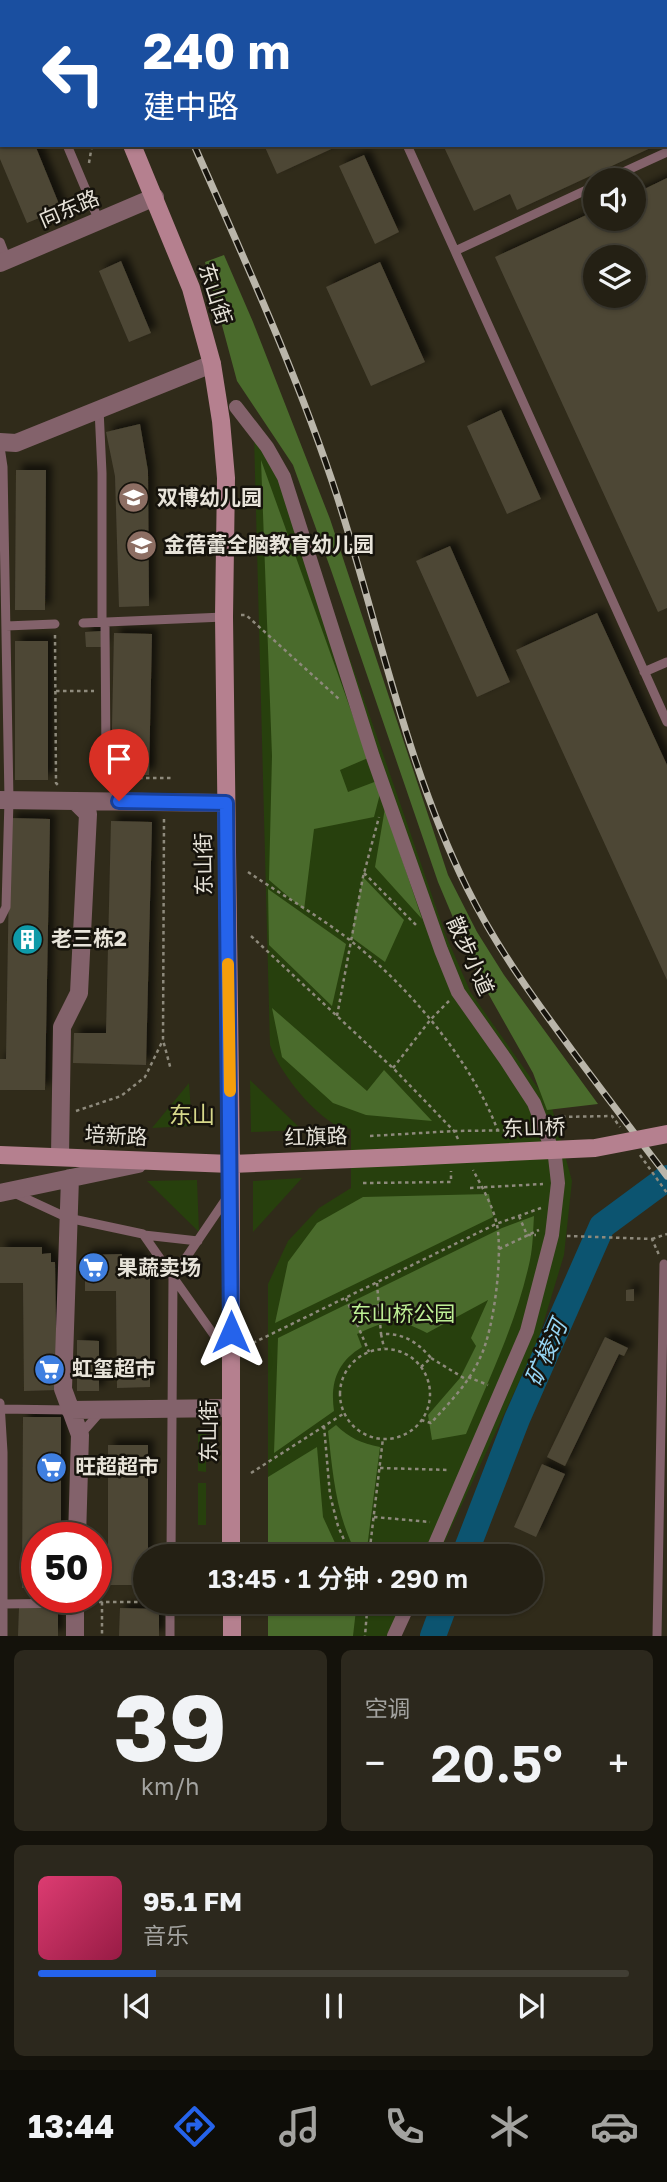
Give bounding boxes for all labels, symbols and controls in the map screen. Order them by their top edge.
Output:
text: 240 m [143,21,291,80]
icon: left [28,28,119,119]
text: 建中路 [143,87,239,125]
map controls [583,168,646,308]
button: sound [583,168,646,231]
street label: 向东路 [35,184,103,232]
button: layers [583,245,646,308]
street label: 东山街 [194,260,238,328]
school or university icon: 双博幼儿园 [117,481,151,515]
place label: 双博幼儿园 [157,484,262,510]
school or university icon: 金蓓蕾全脑教育幼儿园 [124,528,158,562]
place label: 金蓓蕾全脑教育幼儿园 [164,531,374,557]
pin [89,729,149,801]
icon: arrive [100,740,138,778]
street label: 东山街 [189,832,217,896]
street label: 散步小道 [442,912,500,999]
building icon: 老三栋2 [11,922,45,956]
place label: 老三栋2 [51,925,127,951]
district label: 东山 [169,1100,215,1128]
street label: 东山桥 [502,1113,566,1141]
street label: 培新路 [84,1120,148,1150]
street label: 红旗路 [284,1122,348,1150]
supermarket icon: 果蔬卖场 [77,1251,111,1285]
place label: 果蔬卖场 [117,1254,201,1280]
position arrow [194,1295,268,1369]
park label: 东山桥公园 [351,1300,456,1326]
water label: 矿棱河 [518,1312,574,1390]
supermarket icon: 虹玺超市 [32,1352,66,1386]
place label: 虹玺超市 [72,1355,156,1381]
street label: 东山街 [195,1400,221,1463]
supermarket icon: 旺超超市 [35,1450,69,1484]
place label: 旺超超市 [75,1453,159,1479]
speed limit sign: 50 [21,1522,112,1613]
text: 13:45 · 1 分钟 · 290 m [208,1563,468,1594]
text: 39 [114,1672,227,1781]
text: 空调 [365,1694,411,1722]
text: 20.5° [431,1731,563,1793]
text: − [365,1740,385,1785]
text: + [608,1740,629,1785]
text: km/h [141,1772,200,1800]
text: 95.1 FM [143,1886,242,1917]
text: 音乐 [143,1921,189,1949]
icon: previous [118,1987,156,2025]
icon: pause [315,1987,353,2025]
icon: next [512,1987,550,2025]
icon: directions [170,2102,219,2151]
icon: music [275,2102,324,2151]
icon: phone [380,2102,429,2151]
icon: climate [485,2102,534,2151]
icon: car [590,2102,639,2151]
text: 13:44 [28,2107,114,2145]

